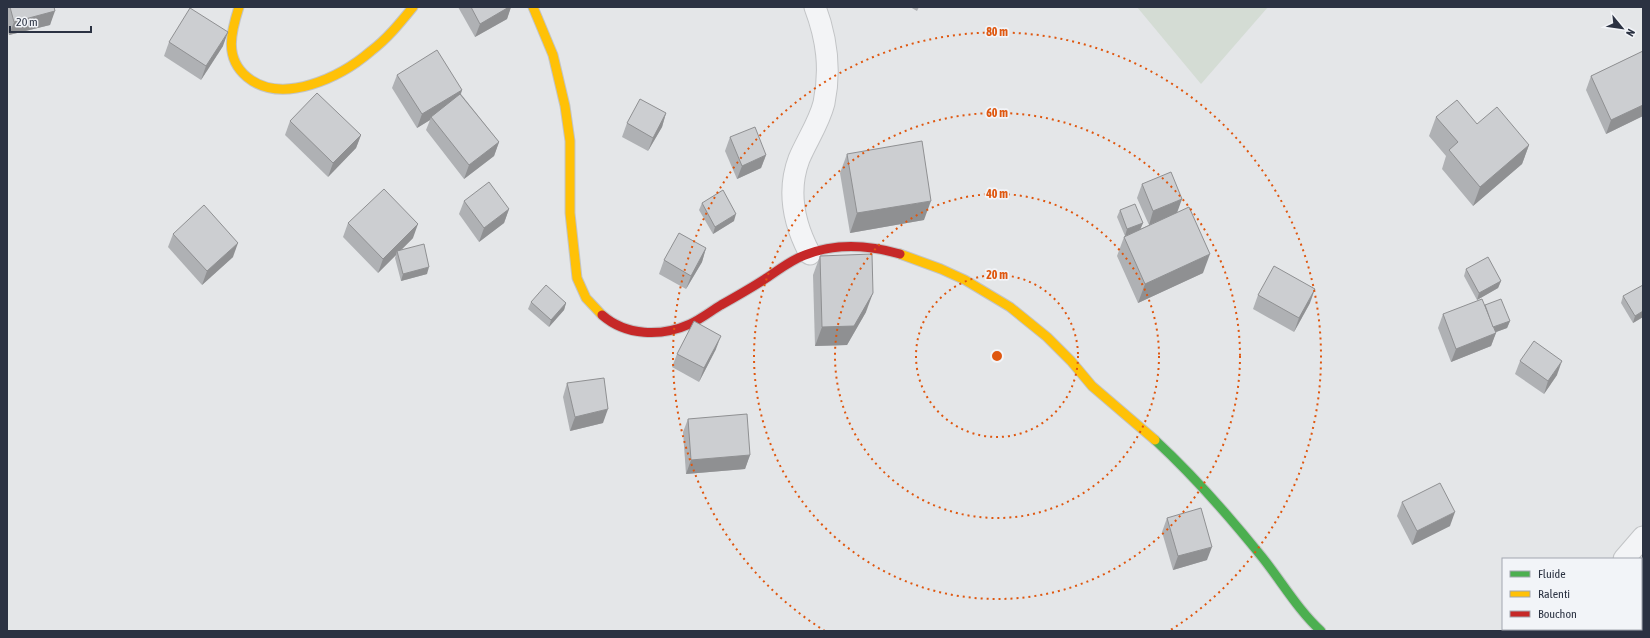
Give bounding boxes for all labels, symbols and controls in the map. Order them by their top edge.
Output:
scale bar [10,8,91,34]
north arrow [1602,8,1642,48]
text: 20 m [16,15,38,29]
text: 80 m [986,25,1008,39]
text: N [1624,27,1638,39]
text: 60 m [986,106,1008,120]
text: 40 m [985,187,1008,201]
text: 20 m [986,268,1008,282]
centre of rings [990,349,1004,363]
legend [1502,558,1642,630]
text: Fluide [1538,567,1566,581]
text: Ralenti [1538,587,1570,601]
text: Bouchon [1538,607,1577,621]

